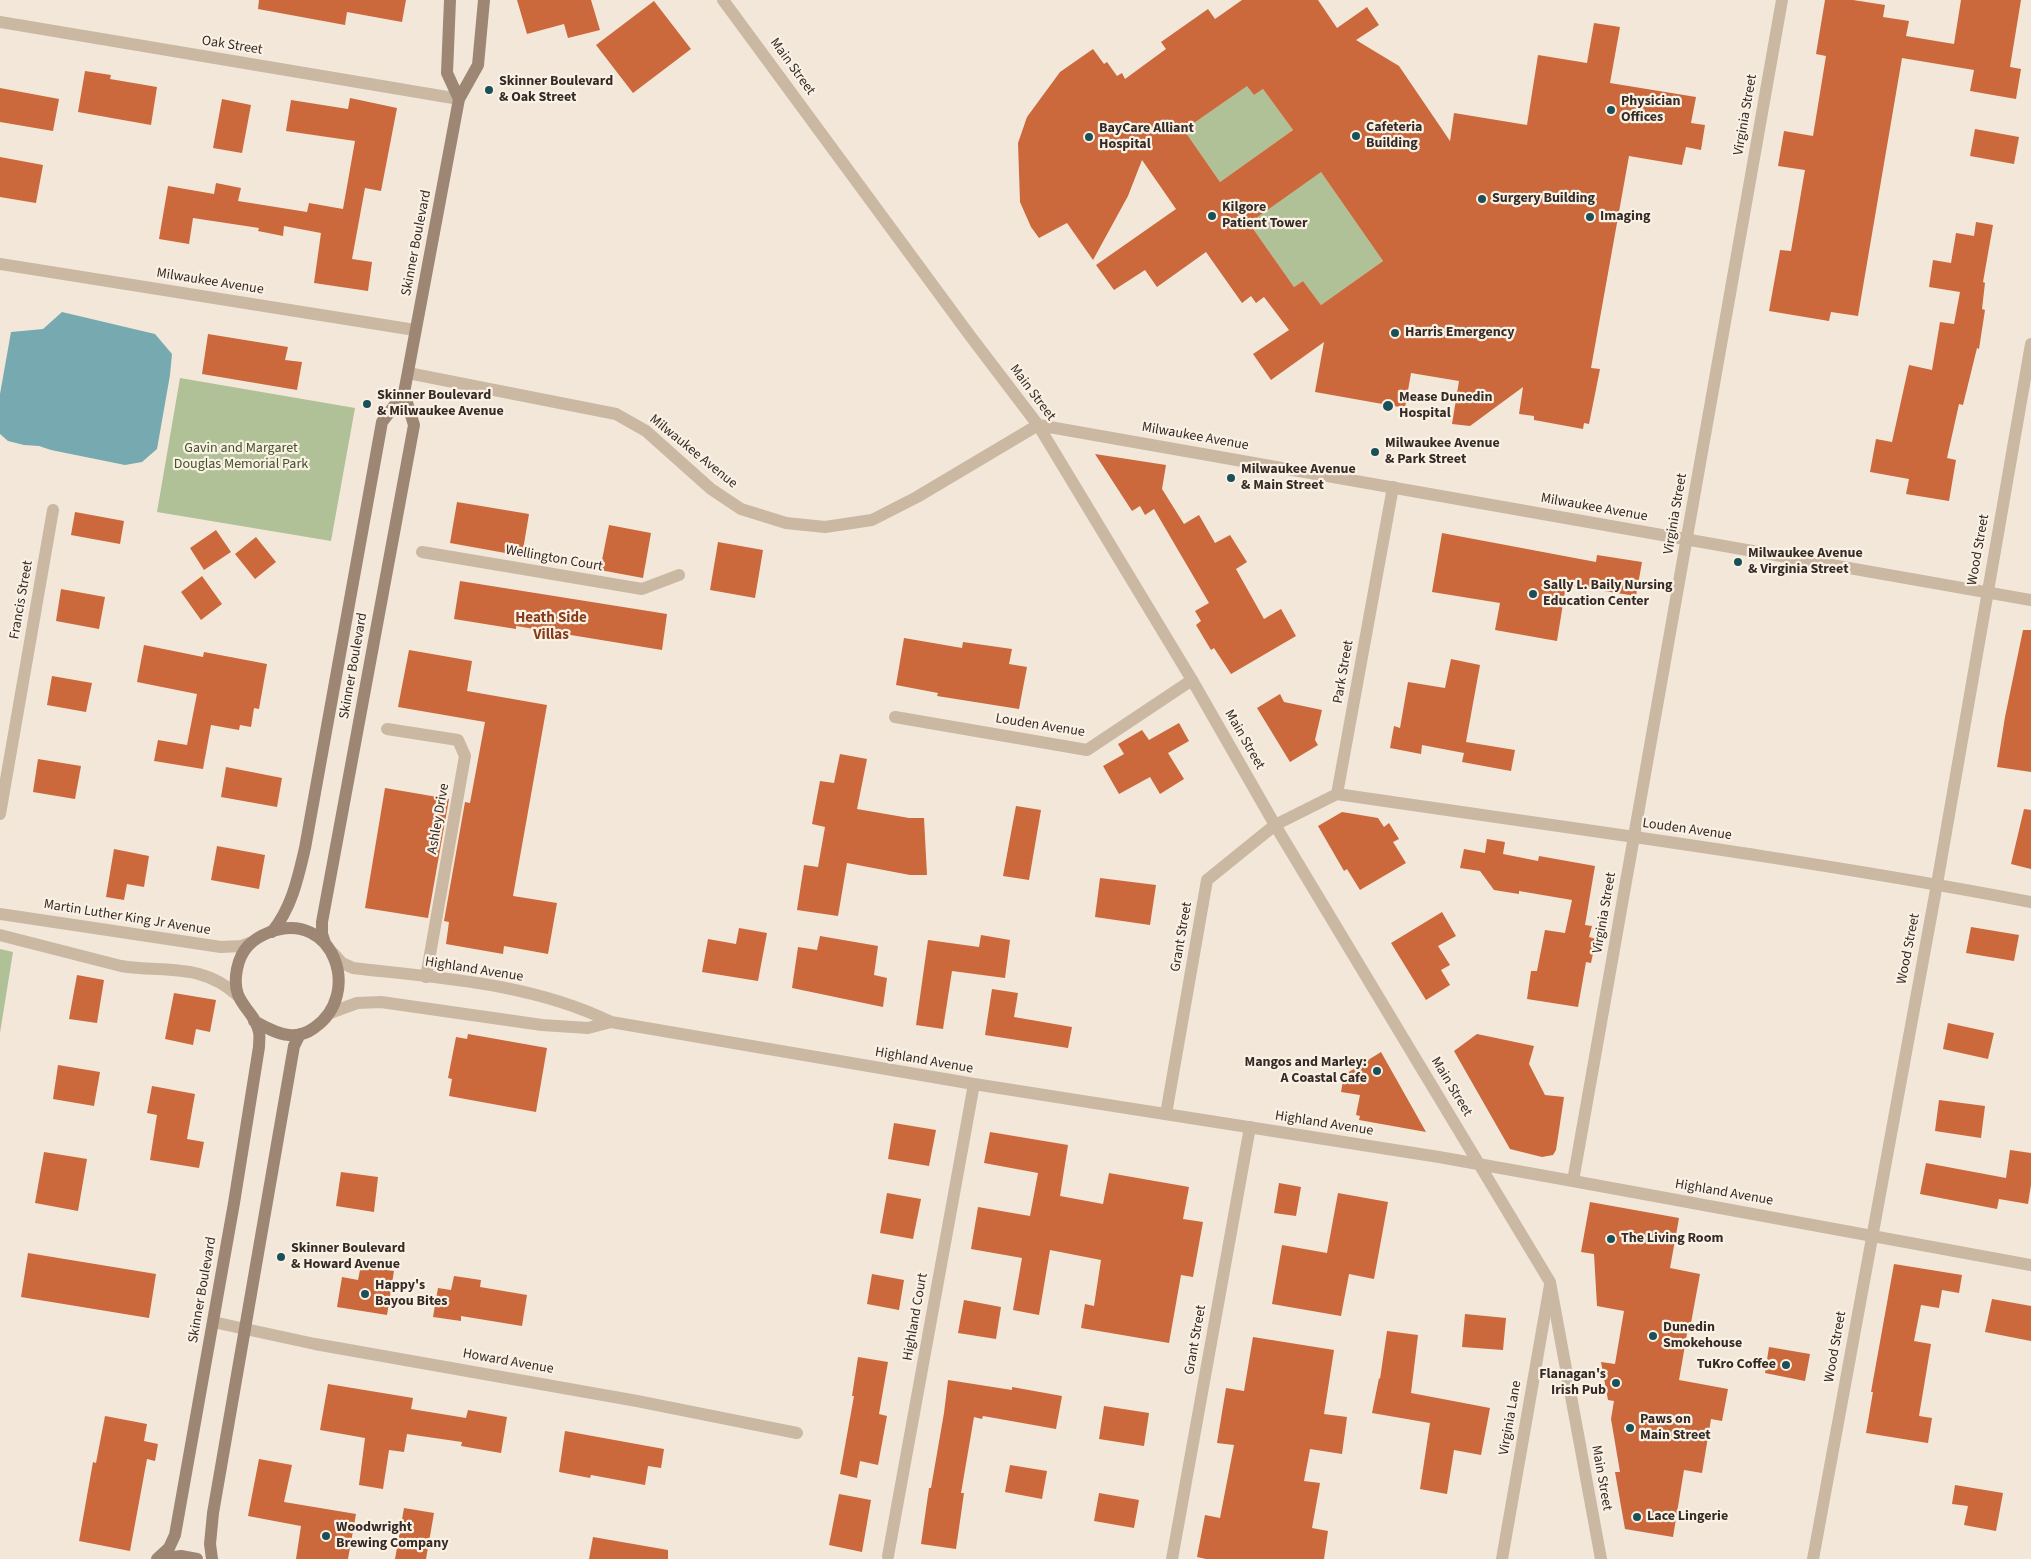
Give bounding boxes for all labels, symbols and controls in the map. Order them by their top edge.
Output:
street label: Oak Street [200,33,264,59]
street label: Main Street [766,35,818,99]
street label: Virginia Street [1731,73,1761,157]
place label: Skinner Boulevard & Oak Street [499,74,613,106]
marker: Skinner Boulevard & Oak Street [483,84,495,96]
place label: Physician Offices [1621,94,1680,126]
marker: Physician Offices [1605,104,1617,116]
place label: Cafeteria Building [1366,120,1422,152]
place label: BayCare Alliant Hospital [1099,121,1194,154]
marker: Cafeteria Building [1350,130,1362,142]
marker: BayCare Alliant Hospital [1083,131,1095,143]
street label: Skinner Boulevard [398,189,436,297]
place label: Surgery Building [1492,191,1595,207]
marker: Surgery Building [1476,193,1488,205]
place label: Kilgore Patient Tower [1222,200,1308,232]
place label: Imaging [1600,209,1650,225]
marker: Kilgore Patient Tower [1206,210,1218,222]
marker: Imaging [1584,211,1596,223]
street label: Milwaukee Avenue [155,265,265,299]
place label: Harris Emergency [1405,325,1515,341]
marker: Harris Emergency [1389,327,1401,339]
street label: Main Street [1005,362,1059,424]
place label: Skinner Boulevard & Milwaukee Avenue [377,388,504,421]
place label: Mease Dunedin Hospital [1399,390,1492,422]
marker: Skinner Boulevard & Milwaukee Avenue [361,398,373,410]
marker: Mease Dunedin Hospital [1381,399,1395,413]
street label: Milwaukee Avenue [646,411,740,493]
street label: Milwaukee Avenue [1140,419,1250,455]
place label: Milwaukee Avenue & Park Street [1385,436,1500,468]
park label: Gavin and Margaret Douglas Memorial Park [174,441,308,474]
marker: Milwaukee Avenue & Park Street [1369,446,1381,458]
place label: Milwaukee Avenue & Main Street [1241,462,1356,494]
marker: Milwaukee Avenue & Main Street [1225,472,1237,484]
street label: Virginia Street [1661,472,1691,556]
street label: Milwaukee Avenue [1539,490,1649,526]
street label: Wood Street [1964,513,1994,587]
street label: Wellington Court [504,542,604,576]
place label: Milwaukee Avenue & Virginia Street [1748,546,1863,578]
marker: Milwaukee Avenue & Virginia Street [1732,556,1744,568]
street label: Francis Street [7,559,37,641]
place label: Sally L. Baily Nursing Education Center [1543,578,1673,610]
marker: Sally L. Baily Nursing Education Center [1527,588,1539,600]
district label: Heath Side Villas [515,610,587,645]
street label: Skinner Boulevard [336,612,372,720]
street label: Park Street [1330,639,1358,705]
street label: Main Street [1220,707,1268,773]
street label: Louden Avenue [994,711,1086,741]
street label: Ashley Drive [425,782,453,856]
street label: Louden Avenue [1641,815,1733,845]
street label: Virginia Street [1590,871,1620,955]
street label: Martin Luther King Jr Avenue [42,897,212,939]
street label: Grant Street [1168,901,1196,973]
street label: Wood Street [1894,912,1924,986]
street label: Highland Avenue [424,954,524,986]
street label: Highland Avenue [874,1044,974,1078]
street label: Main Street [1427,1054,1475,1120]
place label: Mangos and Marley: A Coastal Cafe [1245,1055,1367,1088]
marker: Mangos and Marley: A Coastal Cafe [1371,1065,1383,1077]
street label: Highland Avenue [1274,1108,1374,1140]
street label: Highland Avenue [1674,1176,1774,1210]
place label: The Living Room [1621,1231,1723,1247]
marker: The Living Room [1605,1233,1617,1245]
street label: Skinner Boulevard [185,1236,221,1344]
place label: Skinner Boulevard & Howard Avenue [291,1241,405,1274]
marker: Skinner Boulevard & Howard Avenue [275,1251,287,1263]
street label: Highland Court [900,1272,932,1362]
place label: Happy's Bayou Bites [375,1278,447,1310]
marker: Happy's Bayou Bites [359,1288,371,1300]
street label: Grant Street [1182,1304,1210,1376]
street label: Wood Street [1821,1310,1851,1384]
place label: Dunedin Smokehouse [1663,1320,1742,1352]
marker: Dunedin Smokehouse [1647,1330,1659,1342]
street label: Howard Avenue [461,1346,555,1378]
place label: TuKro Coffee [1697,1357,1776,1373]
marker: TuKro Coffee [1780,1359,1792,1371]
place label: Flanagan's Irish Pub [1539,1367,1606,1400]
marker: Flanagan's Irish Pub [1610,1377,1622,1389]
street label: Virginia Lane [1496,1379,1526,1457]
place label: Paws on Main Street [1640,1412,1711,1444]
marker: Paws on Main Street [1624,1422,1636,1434]
street label: Main Street [1587,1444,1615,1512]
place label: Lace Lingerie [1647,1509,1728,1525]
marker: Lace Lingerie [1631,1511,1643,1523]
place label: Woodwright Brewing Company [336,1520,449,1552]
marker: Woodwright Brewing Company [320,1530,332,1542]

